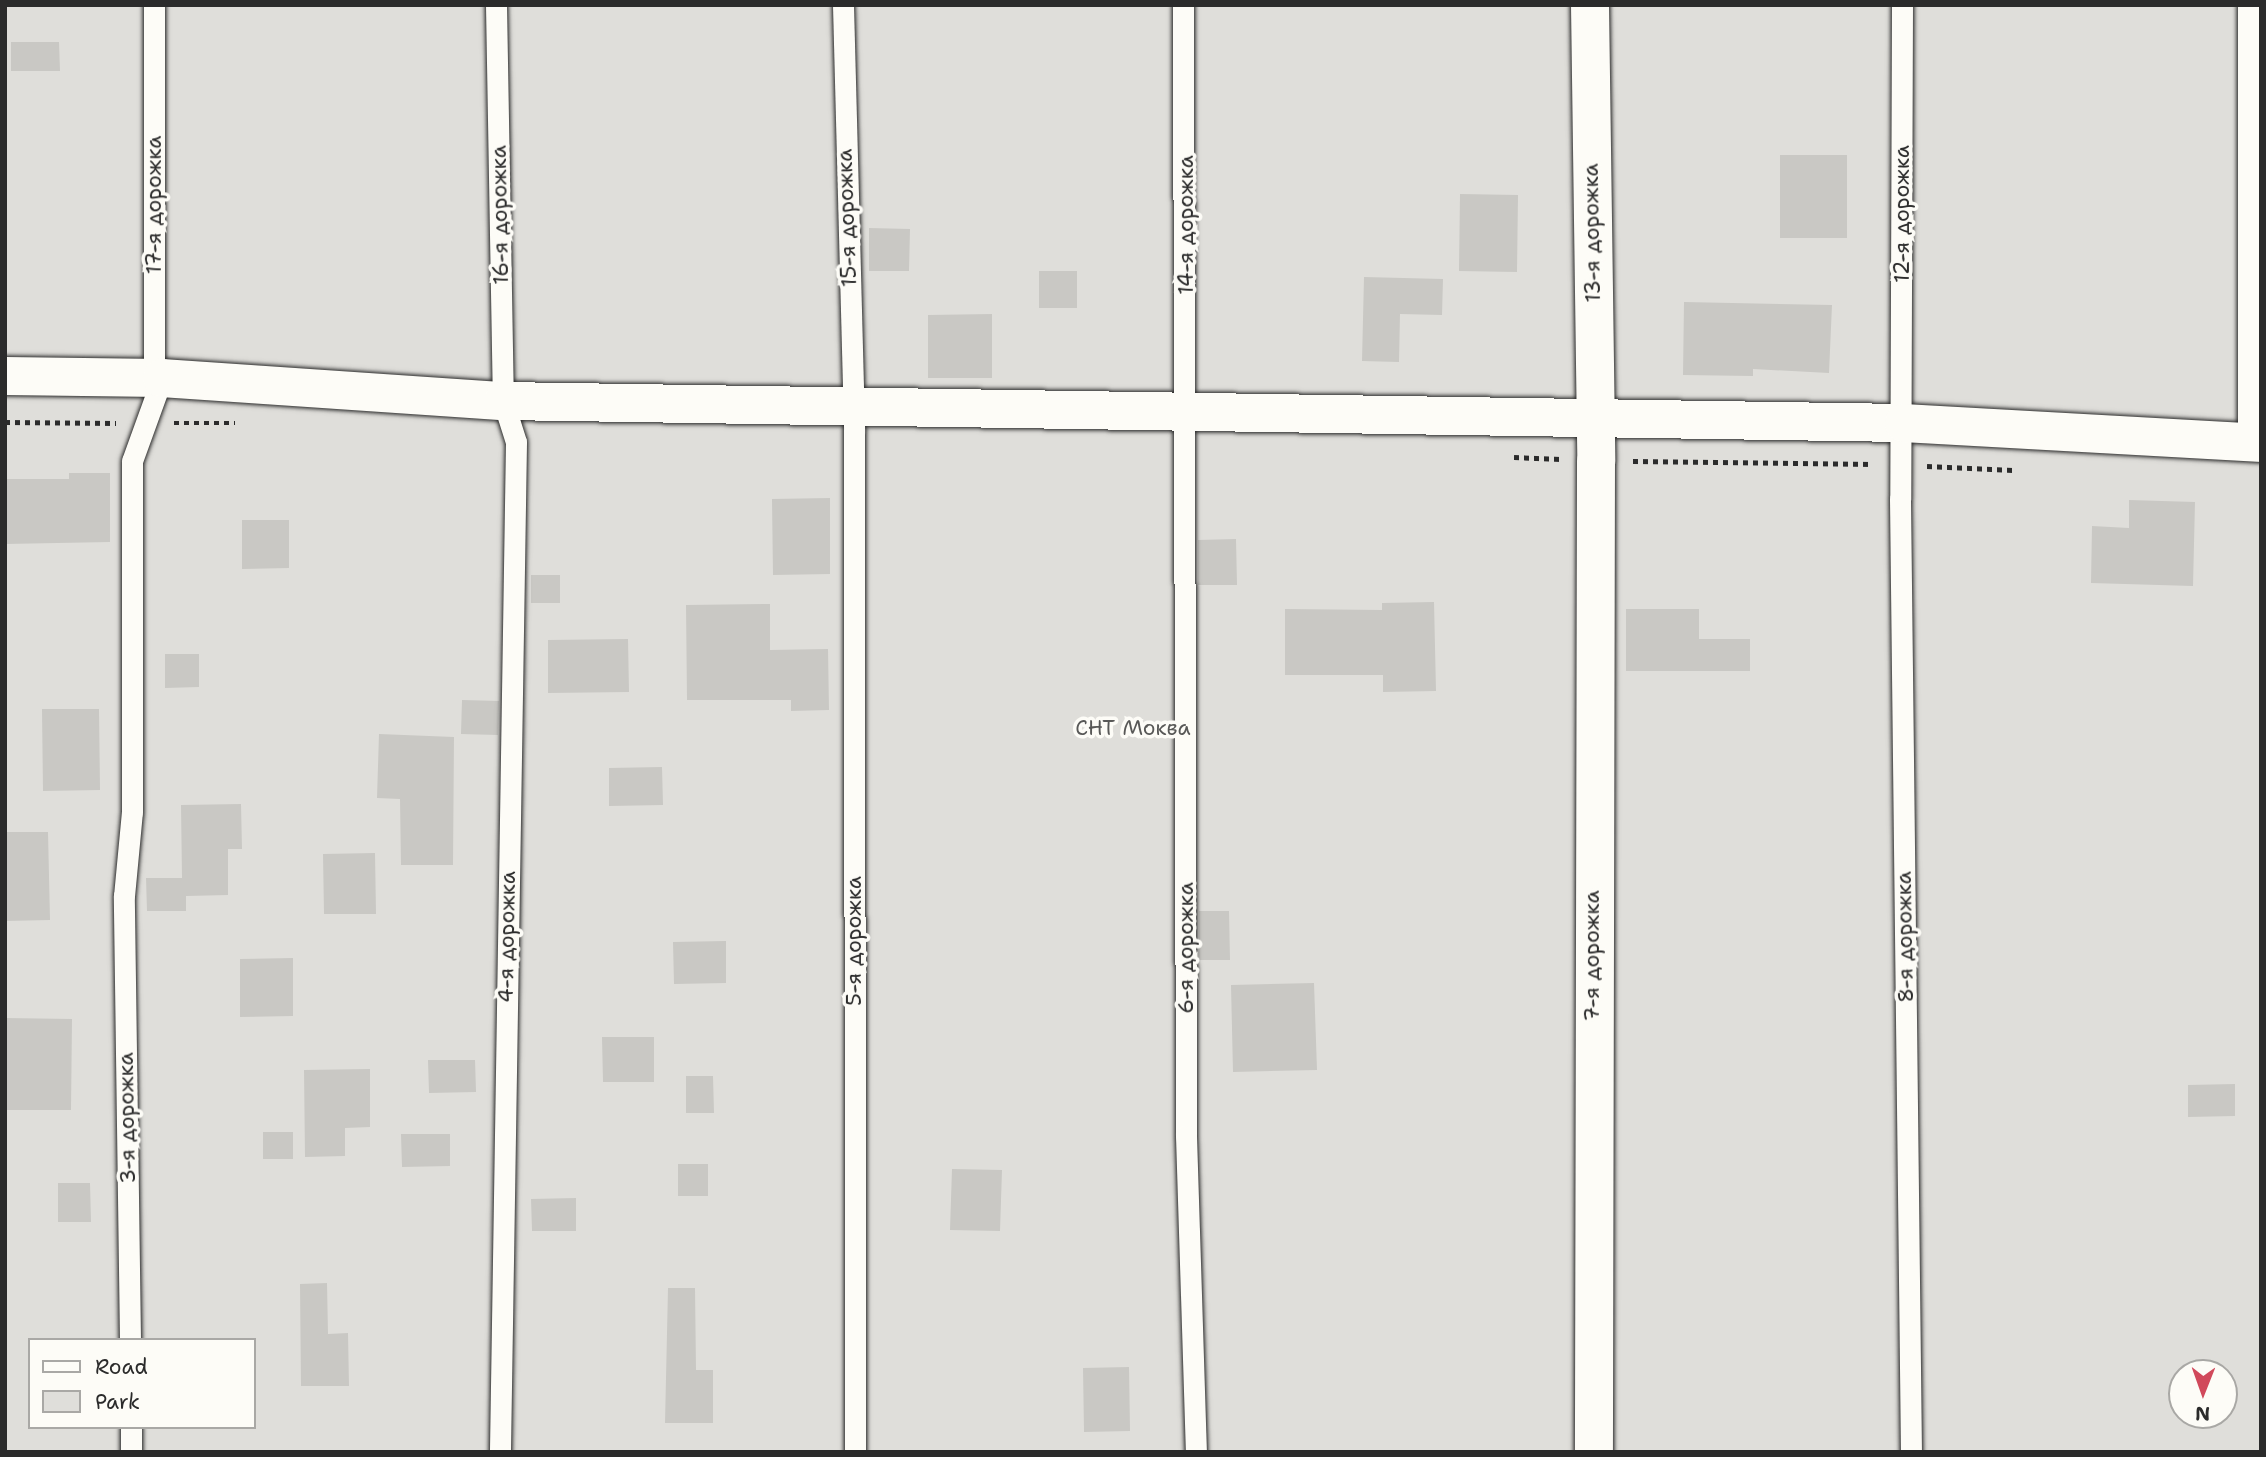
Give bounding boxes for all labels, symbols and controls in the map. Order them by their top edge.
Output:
street label: 17-я дорожка [141,136,167,274]
street label: 16-я дорожка [486,145,514,285]
street label: 12-я дорожка [1889,145,1915,283]
street label: 15-я дорожка [832,148,862,288]
street label: 14-я дорожка [1173,155,1199,295]
street label: 13-я дорожка [1578,163,1606,303]
park label: СНТ Моква [1075,715,1191,741]
street label: 4-я дорожка [493,871,521,1003]
street label: 8-я дорожка [1891,871,1919,1003]
street label: 5-я дорожка [841,876,867,1006]
street label: 6-я дорожка [1173,882,1199,1014]
street label: 7-я дорожка [1579,891,1605,1021]
street label: 3-я дорожка [113,1052,141,1184]
legend [28,1338,256,1429]
text: Road [95,1353,148,1381]
north arrow [2168,1359,2238,1429]
text: Park [95,1388,140,1416]
text: N [2195,1401,2210,1426]

